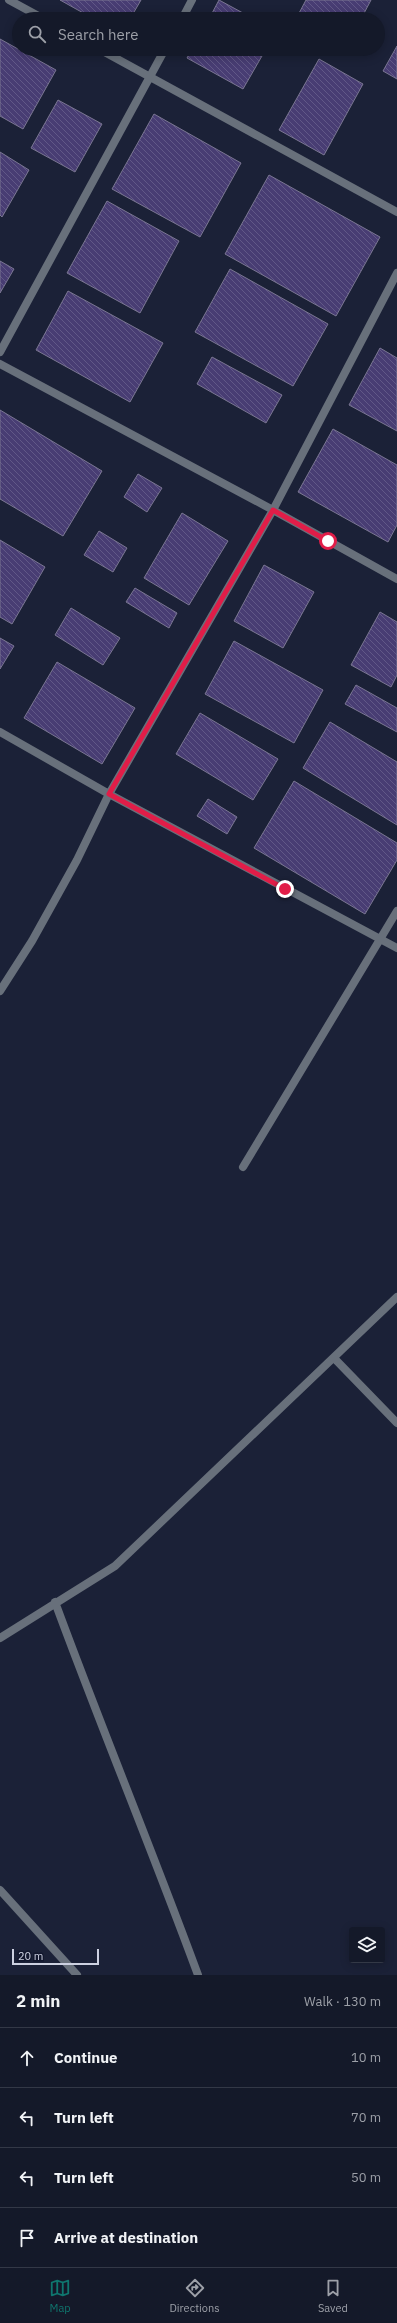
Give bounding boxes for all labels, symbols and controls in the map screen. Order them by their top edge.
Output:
search box [12,12,385,56]
icon: search [26,23,48,45]
text: Search here [58,25,138,44]
route start [319,532,337,550]
route end [276,880,294,898]
map controls [349,1927,385,1963]
button: layers [349,1927,385,1963]
scale bar [12,1947,99,1966]
text: 20 m [18,1949,43,1963]
text: 2 min [16,1990,60,2012]
text: Walk · 130 m [304,1993,381,2010]
icon: ahead [16,2047,38,2069]
text: Continue [54,2048,118,2067]
text: 10 m [351,2049,381,2066]
icon: left [16,2107,38,2129]
text: Turn left [54,2108,114,2127]
text: 70 m [351,2109,381,2126]
icon: left [16,2167,38,2189]
text: Turn left [54,2168,114,2187]
text: 50 m [351,2169,381,2186]
icon: arrive [16,2227,38,2249]
text: Arrive at destination [54,2228,198,2247]
tab: Map [49,2277,71,2315]
tab: Directions [169,2277,220,2315]
tab: Saved [318,2277,348,2315]

